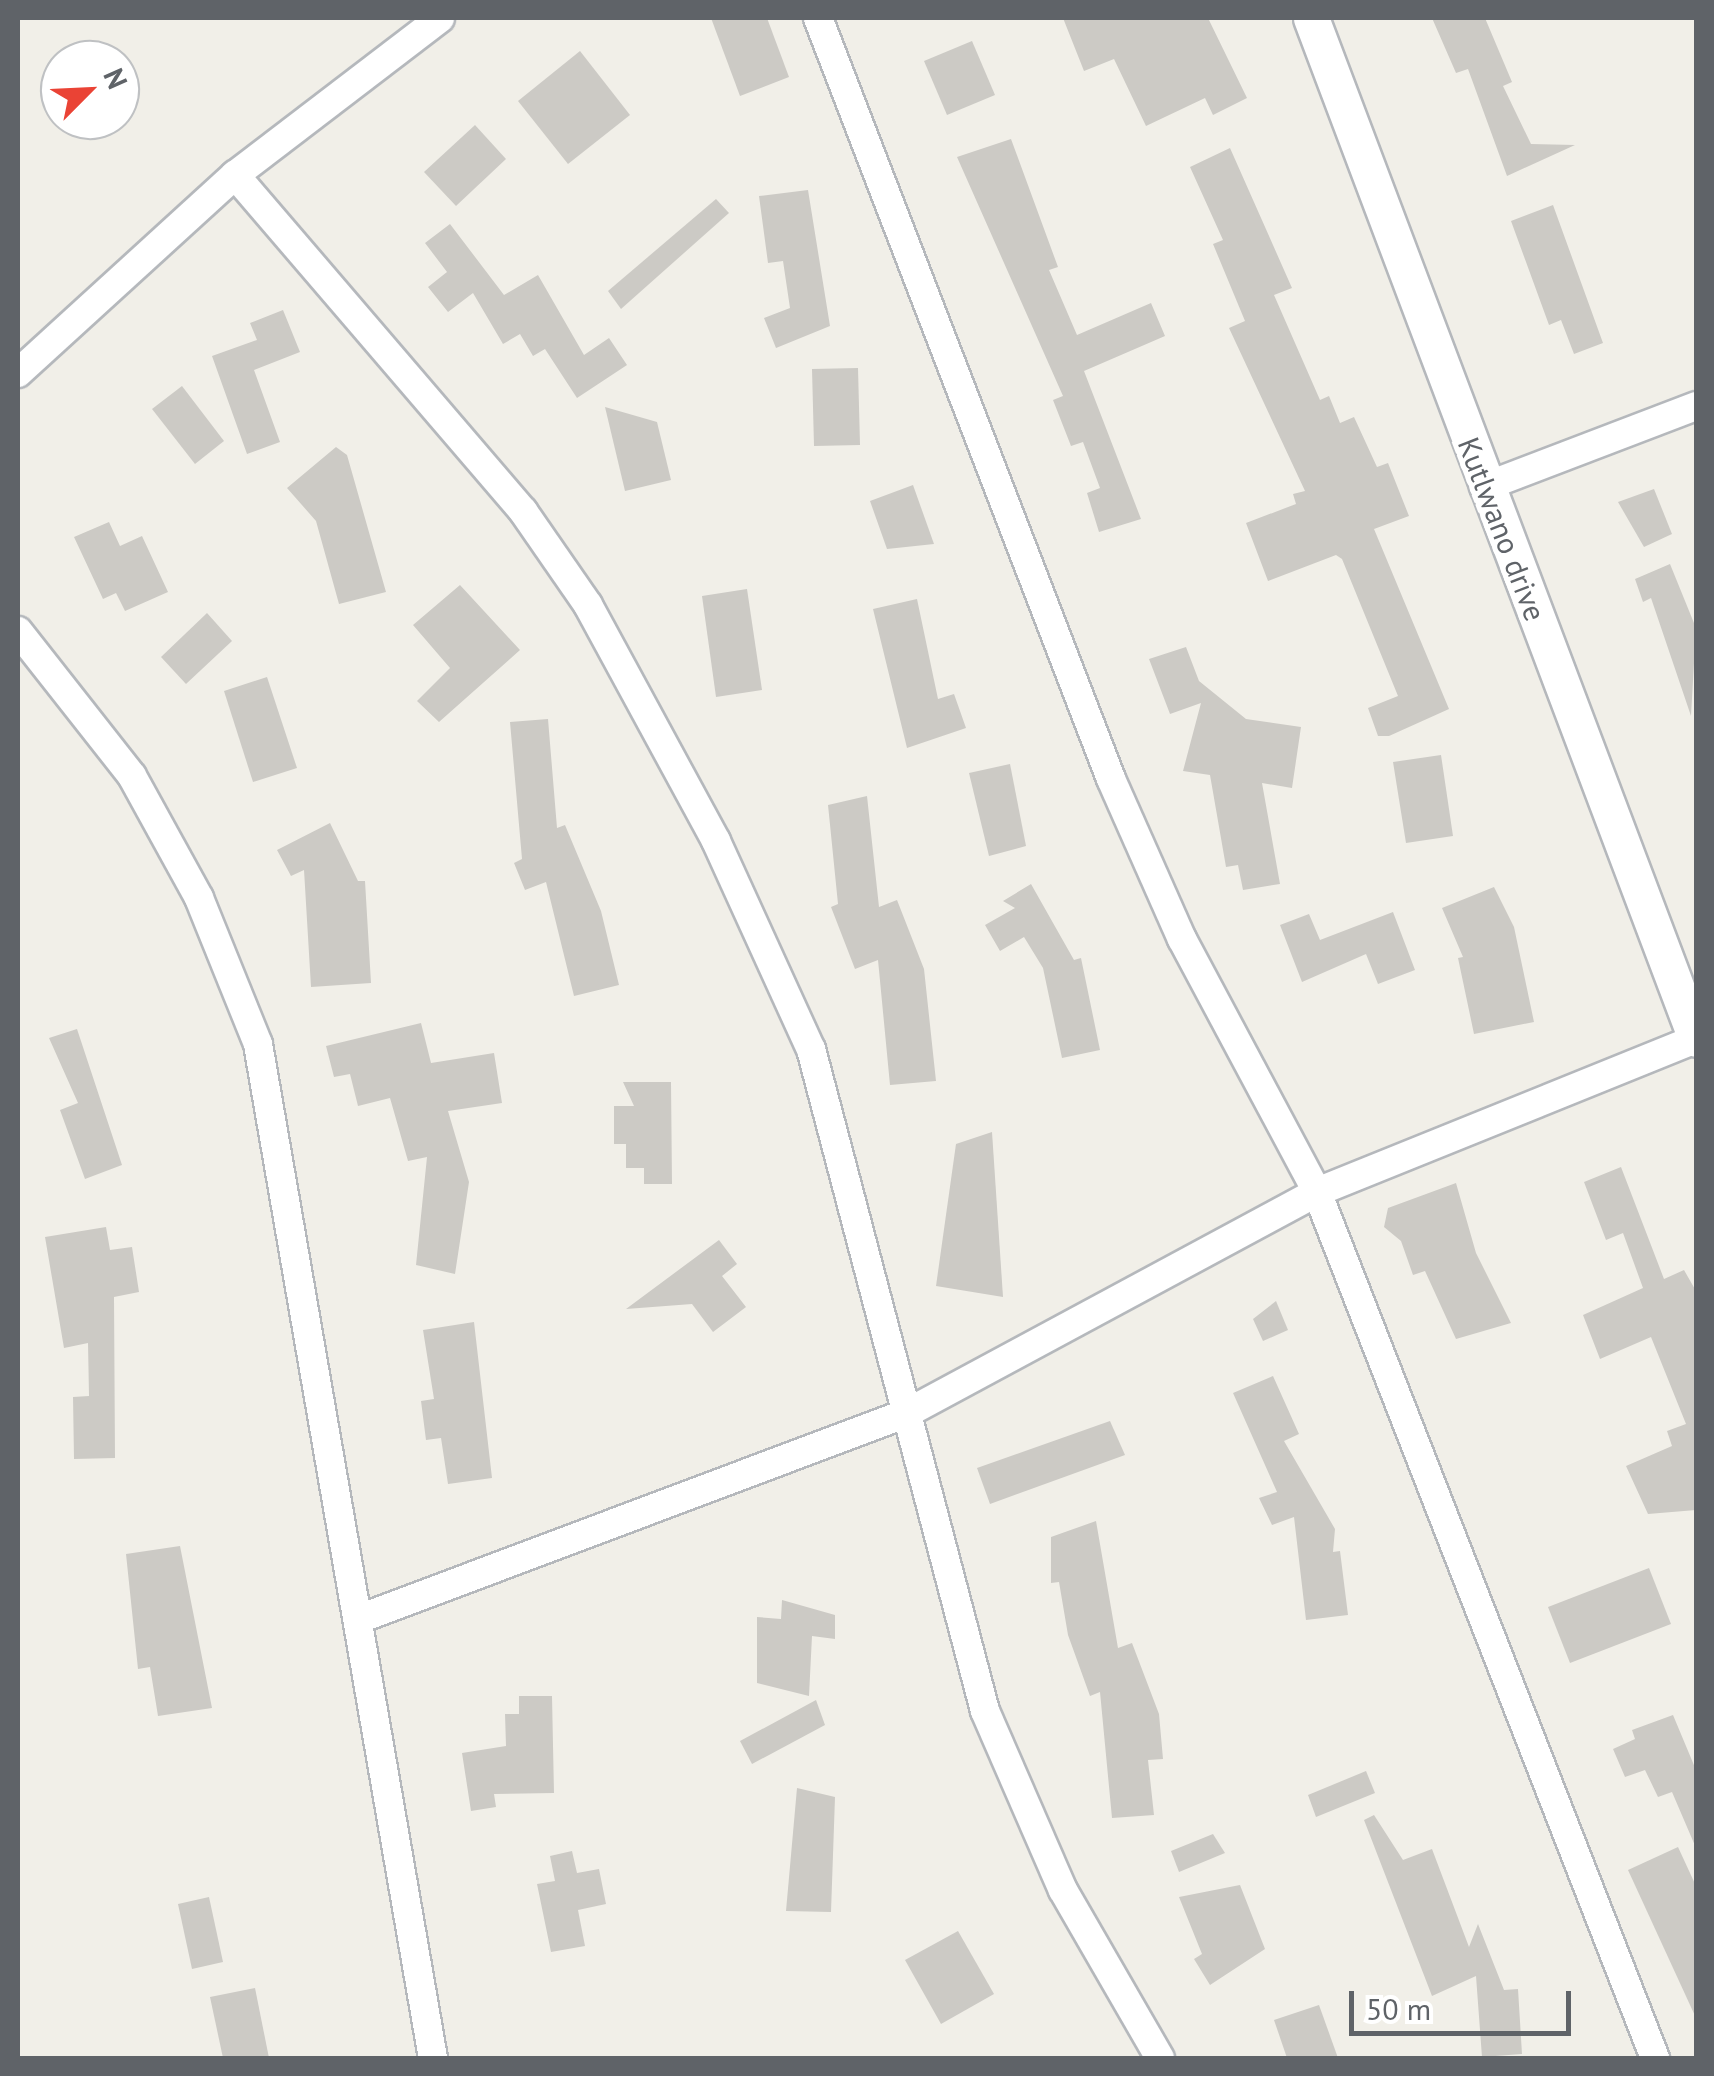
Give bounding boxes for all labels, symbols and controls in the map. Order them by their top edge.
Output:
north arrow [40,40,140,140]
text: N [95,62,137,94]
street label: Kutlwano drive [1450,432,1554,626]
scale bar [1354,1971,1576,2033]
text: 50 m [1366,1989,1431,2028]

